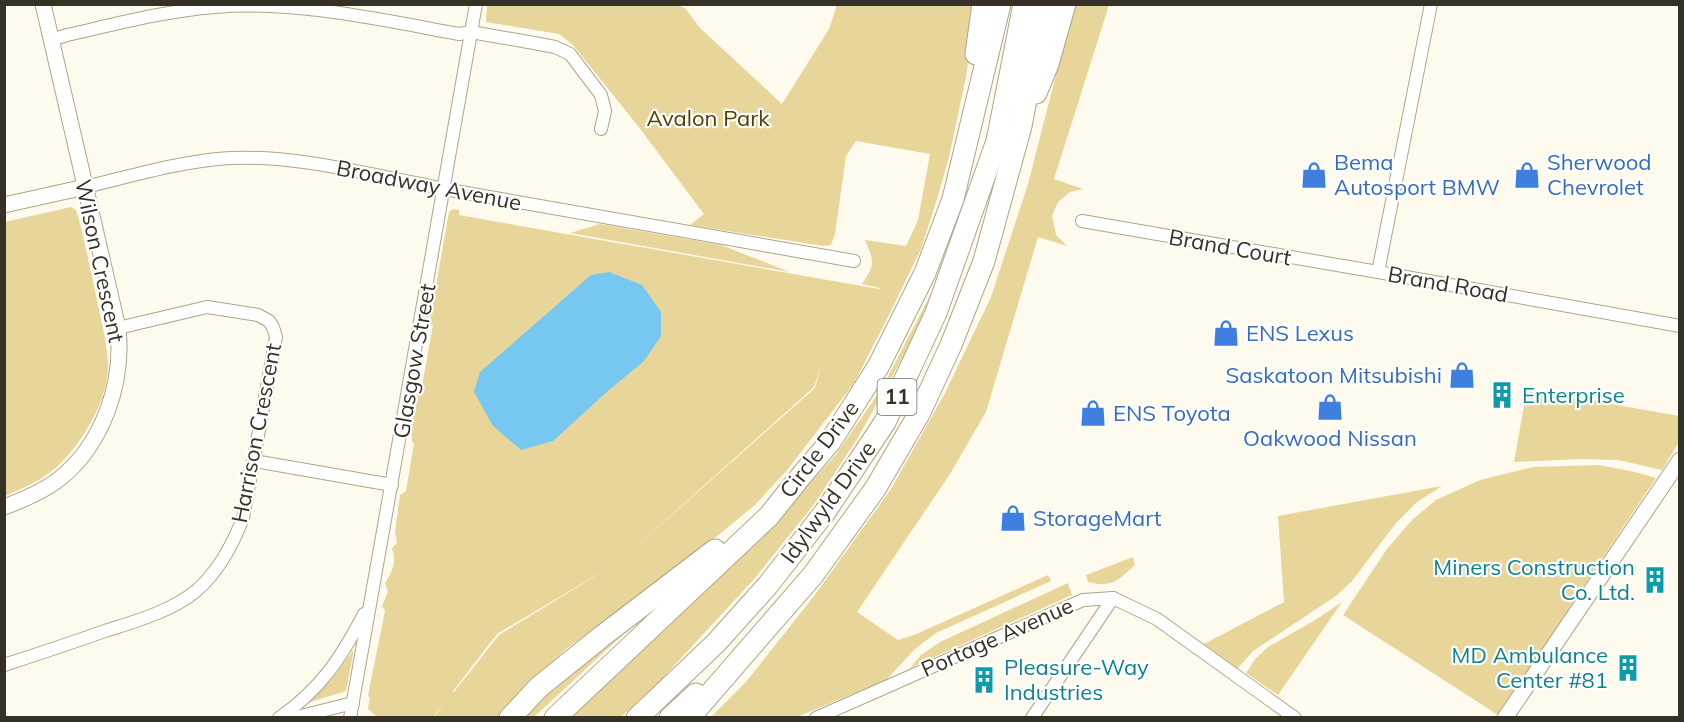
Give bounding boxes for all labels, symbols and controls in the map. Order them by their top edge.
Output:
park label: Avalon Park [647,104,770,132]
place label: Bema Autosport BMW [1334,148,1500,201]
place label: Sherwood Chevrolet [1547,148,1652,201]
street label: Broadway Avenue [334,153,524,217]
shop icon: Bema Autosport BMW [1299,160,1329,190]
shop icon: Sherwood Chevrolet [1512,160,1542,190]
street label: Wilson Crescent [69,177,131,345]
street label: Brand Court [1167,222,1294,272]
street label: Brand Road [1386,260,1510,308]
street label: Glasgow Street [387,281,441,441]
shop icon: ENS Lexus [1211,318,1241,348]
place label: ENS Lexus [1246,319,1354,347]
street label: Harrison Crescent [225,341,287,525]
shop icon: Saskatoon Mitsubishi [1447,360,1477,390]
place label: Saskatoon Mitsubishi [1226,361,1442,389]
road number: 11 [878,379,916,415]
building icon: Enterprise [1487,380,1517,410]
place label: Enterprise [1522,381,1625,409]
shop icon: Oakwood Nissan [1315,392,1345,422]
street label: Circle Drive [773,395,865,503]
shop icon: ENS Toyota [1078,398,1108,428]
place label: ENS Toyota [1113,399,1231,427]
place label: Oakwood Nissan [1243,424,1417,452]
street label: Idylwyld Drive [774,435,882,569]
shop icon: StorageMart [998,503,1028,533]
place label: StorageMart [1033,504,1162,532]
place label: Miners Construction Co. Ltd. [1433,553,1635,606]
building icon: Miners Construction Co. Ltd. [1640,565,1670,595]
street label: Portage Avenue [917,591,1077,683]
place label: MD Ambulance Center #81 [1452,641,1608,694]
place label: Pleasure-Way Industries [1004,653,1149,706]
building icon: MD Ambulance Center #81 [1613,653,1643,683]
building icon: Pleasure-Way Industries [969,665,999,695]

